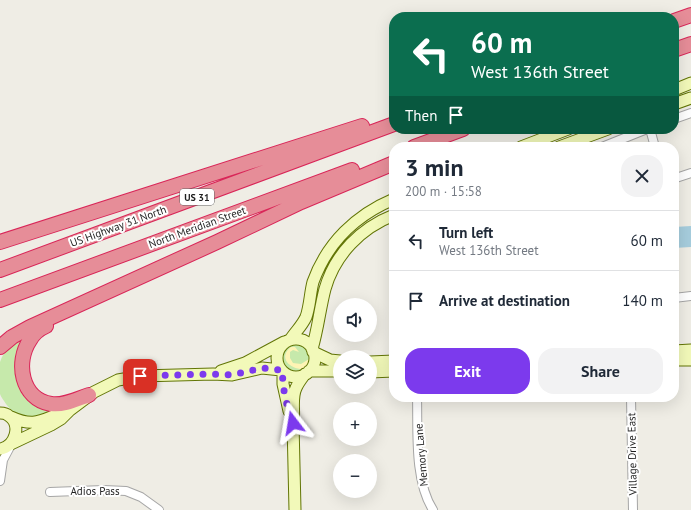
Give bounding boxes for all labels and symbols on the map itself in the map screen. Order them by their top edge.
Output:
road number: US 31 [180,189,214,205]
street label: US Highway 31 North [68,202,168,250]
street label: North Meridian Street [146,203,248,251]
pin [123,359,157,393]
position arrow [272,402,314,444]
street label: Village Drive East [624,412,640,497]
street label: Memory Lane [411,423,431,487]
street label: Adios Pass [70,484,120,498]

